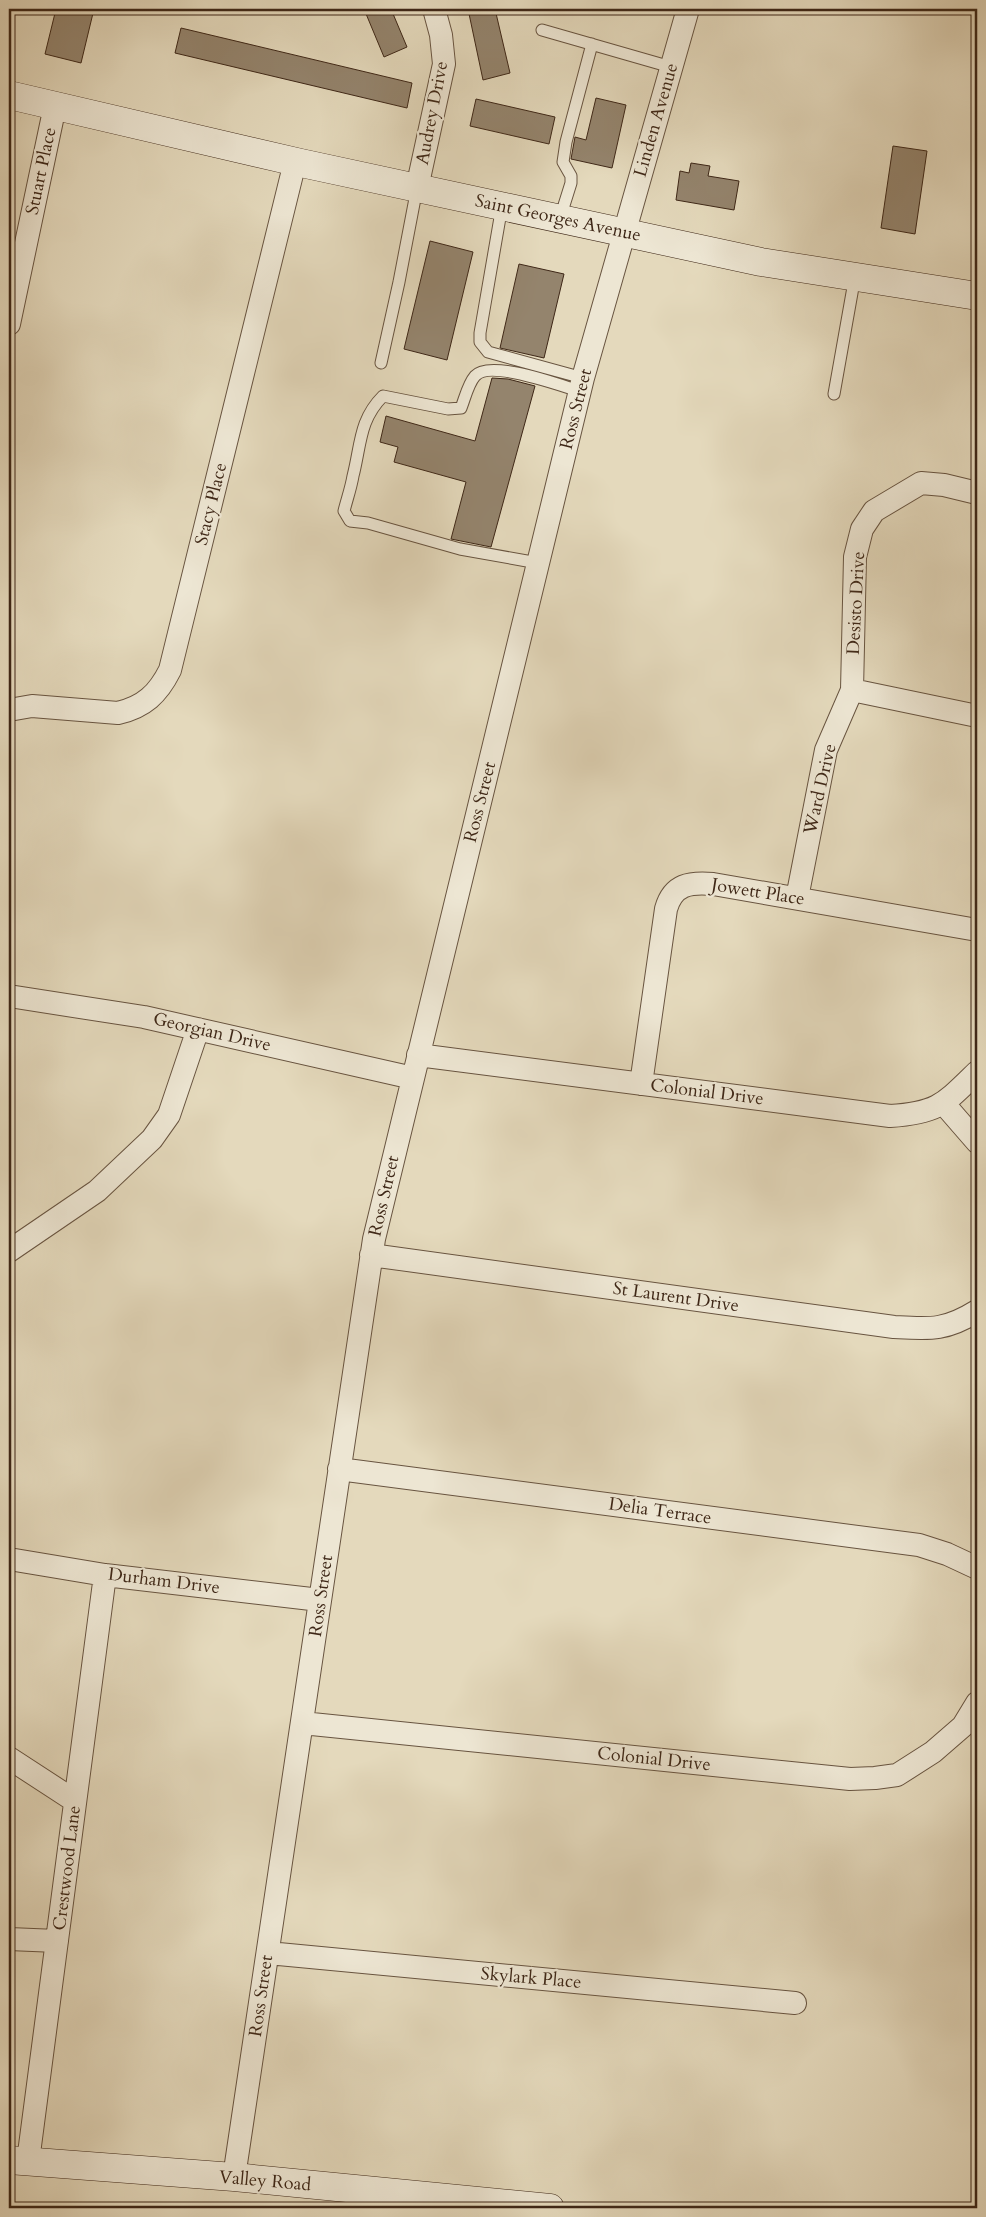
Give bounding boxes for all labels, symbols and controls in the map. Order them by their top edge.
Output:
street label: Audrey Drive [410,59,454,167]
street label: Linden Avenue [628,60,684,180]
street label: Stuart Place [20,125,62,217]
street label: Saint Georges Avenue [473,188,643,248]
street label: Ross Street [554,366,598,452]
street label: Stacy Place [189,460,233,548]
street label: Desisto Drive [841,551,871,655]
street label: Ward Drive [797,741,843,838]
street label: Ross Street [458,759,502,845]
street label: Jowett Place [707,872,806,912]
street label: Georgian Drive [151,1006,273,1058]
street label: Colonial Drive [649,1073,765,1111]
street label: Ross Street [363,1153,406,1239]
street label: St Laurent Drive [611,1276,741,1318]
street label: Delia Terrace [607,1491,713,1531]
street label: Ross Street [303,1553,339,1639]
street label: Durham Drive [107,1562,221,1600]
street label: Colonial Drive [596,1741,712,1777]
street label: Crestwood Lane [47,1804,87,1932]
street label: Ross Street [243,1953,279,2039]
street label: Skylark Place [480,1961,582,1995]
street label: Valley Road [218,2165,312,2198]

